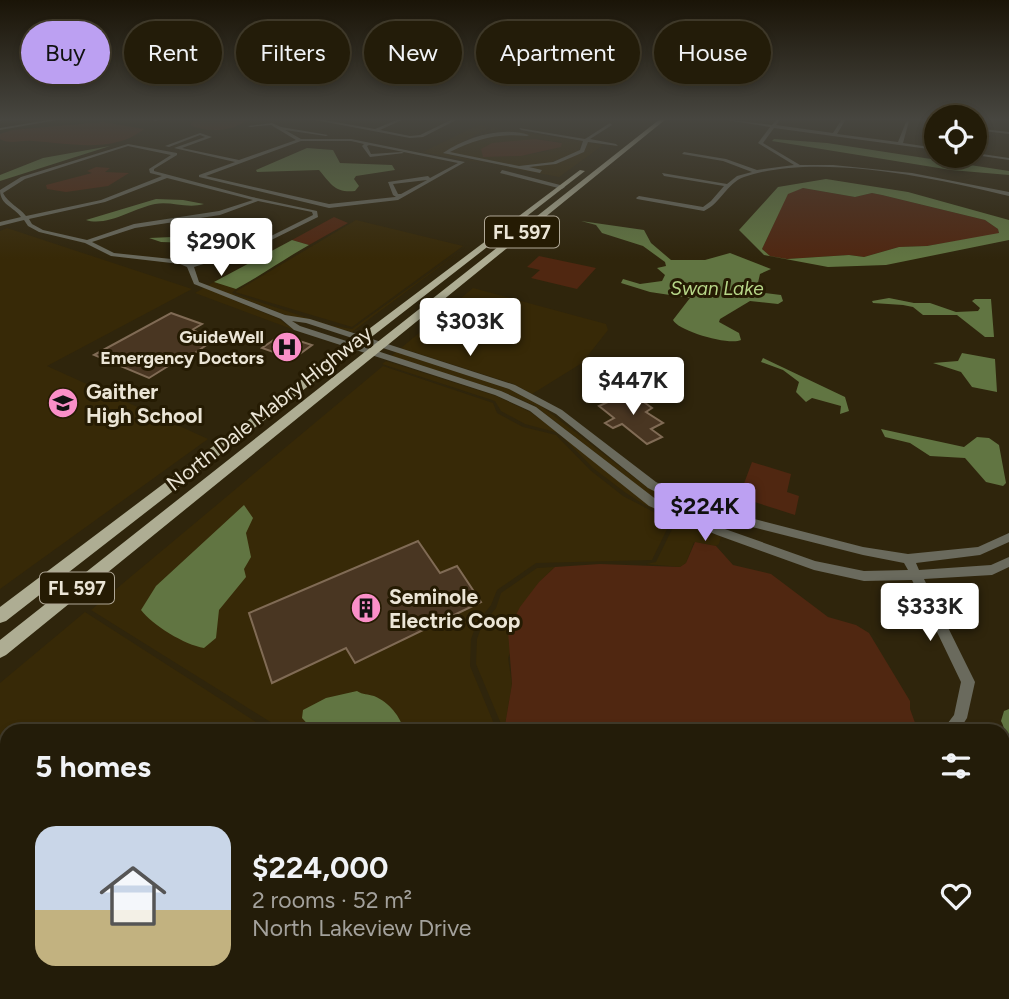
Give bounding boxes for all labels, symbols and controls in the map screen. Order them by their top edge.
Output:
chip: Buy [21,21,110,84]
chip: Rent [124,21,222,84]
chip: Filters [236,21,350,84]
chip: New [364,21,462,84]
chip: Apartment [476,21,640,84]
chip: House [654,21,771,84]
map controls [924,105,987,168]
button: locate [924,105,987,168]
road number: FL 597 [485,216,559,248]
pin: $290K [172,218,270,278]
text: $290K [186,227,256,255]
water label: Swan Lake [670,277,764,300]
pin: $303K [421,298,519,358]
text: $303K [436,307,504,335]
street label: North Dale Mabry Highway [162,320,376,496]
place label: GuideWell Emergency Doctors [100,326,265,369]
hospital icon: GuideWell Emergency Doctors [270,330,304,364]
pin: $447K [584,358,682,417]
text: $447K [598,366,668,394]
place label: Gaither High School [86,379,203,428]
school or university icon: Gaither High School [46,386,80,420]
pin: $224K [656,484,754,543]
text: $224K [670,492,740,520]
road number: FL 597 [40,572,114,604]
place label: Seminole Electric Coop [389,584,520,633]
pin: $333K [881,584,979,643]
building icon: Seminole Electric Coop [349,591,383,625]
text: $333K [897,592,963,620]
icon: filters [937,747,975,785]
text: 5 homes [35,748,151,785]
text: $224,000 [252,849,388,886]
icon: home [91,854,175,938]
icon: heart [937,877,975,915]
text: 2 rooms · 52 m² [252,886,412,914]
text: North Lakeview Drive [252,914,471,942]

